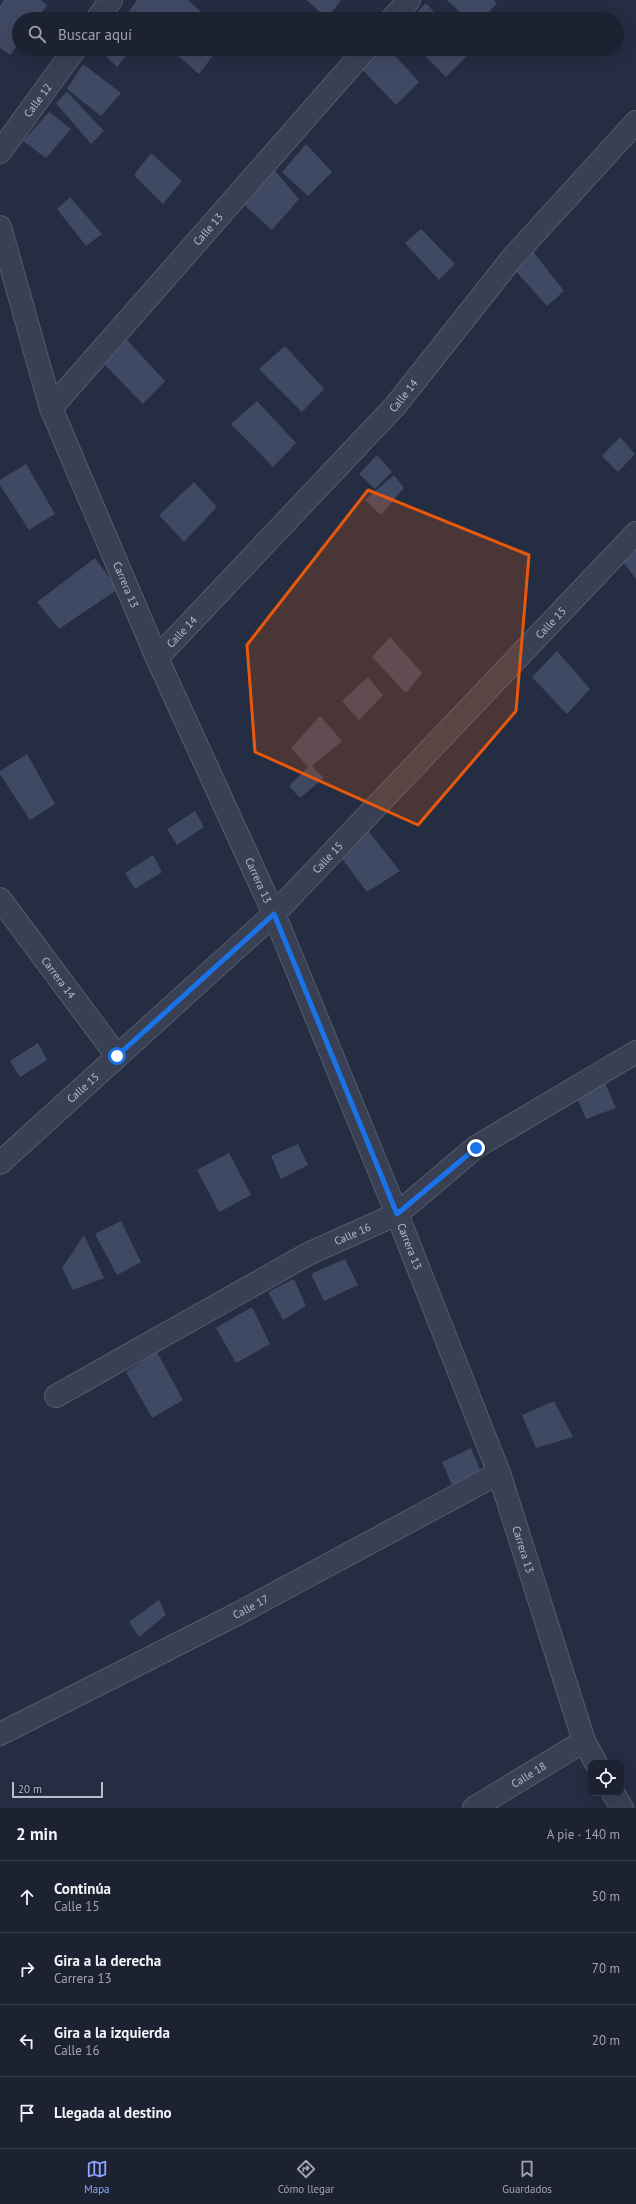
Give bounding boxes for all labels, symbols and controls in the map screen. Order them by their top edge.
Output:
search box [12,12,624,56]
icon: search [26,23,48,45]
text: Buscar aquí [58,25,132,44]
street label: Calle 12 [21,81,55,120]
street label: Calle 13 [190,210,226,248]
street label: Calle 14 [386,376,421,415]
street label: Carrera 13 [110,560,142,610]
street label: Calle 15 [532,604,569,642]
street label: Calle 14 [163,613,200,651]
street label: Calle 15 [309,839,346,876]
street label: Carrera 13 [242,855,275,905]
street label: Carrera 14 [38,954,79,1001]
route start [108,1047,126,1065]
street label: Calle 15 [64,1070,102,1106]
route end [467,1139,485,1157]
street label: Calle 16 [332,1220,373,1248]
street label: Carrera 13 [394,1221,425,1272]
street label: Carrera 13 [509,1524,537,1575]
street label: Calle 17 [230,1591,271,1622]
street label: Calle 18 [509,1759,549,1791]
map controls [588,1760,624,1796]
button: locate [588,1760,624,1796]
scale bar [12,1780,103,1799]
text: 20 m [18,1782,42,1796]
text: 2 min [16,1823,57,1845]
text: A pie · 140 m [547,1826,620,1843]
text: Continúa [54,1879,111,1898]
icon: ahead [16,1886,38,1908]
text: 50 m [592,1888,620,1905]
text: Calle 15 [54,1898,100,1915]
text: Gira a la derecha [54,1951,161,1970]
icon: right [16,1958,38,1980]
text: 70 m [592,1960,620,1977]
text: Carrera 13 [54,1970,112,1987]
text: Gira a la izquierda [54,2023,170,2042]
icon: left [16,2030,38,2052]
text: 20 m [592,2032,620,2049]
text: Calle 16 [54,2042,100,2059]
icon: arrive [16,2102,38,2124]
text: Llegada al destino [54,2103,172,2122]
tab: Mapa [84,2158,110,2196]
tab: Cómo llegar [278,2158,334,2196]
tab: Guardados [502,2158,552,2196]

